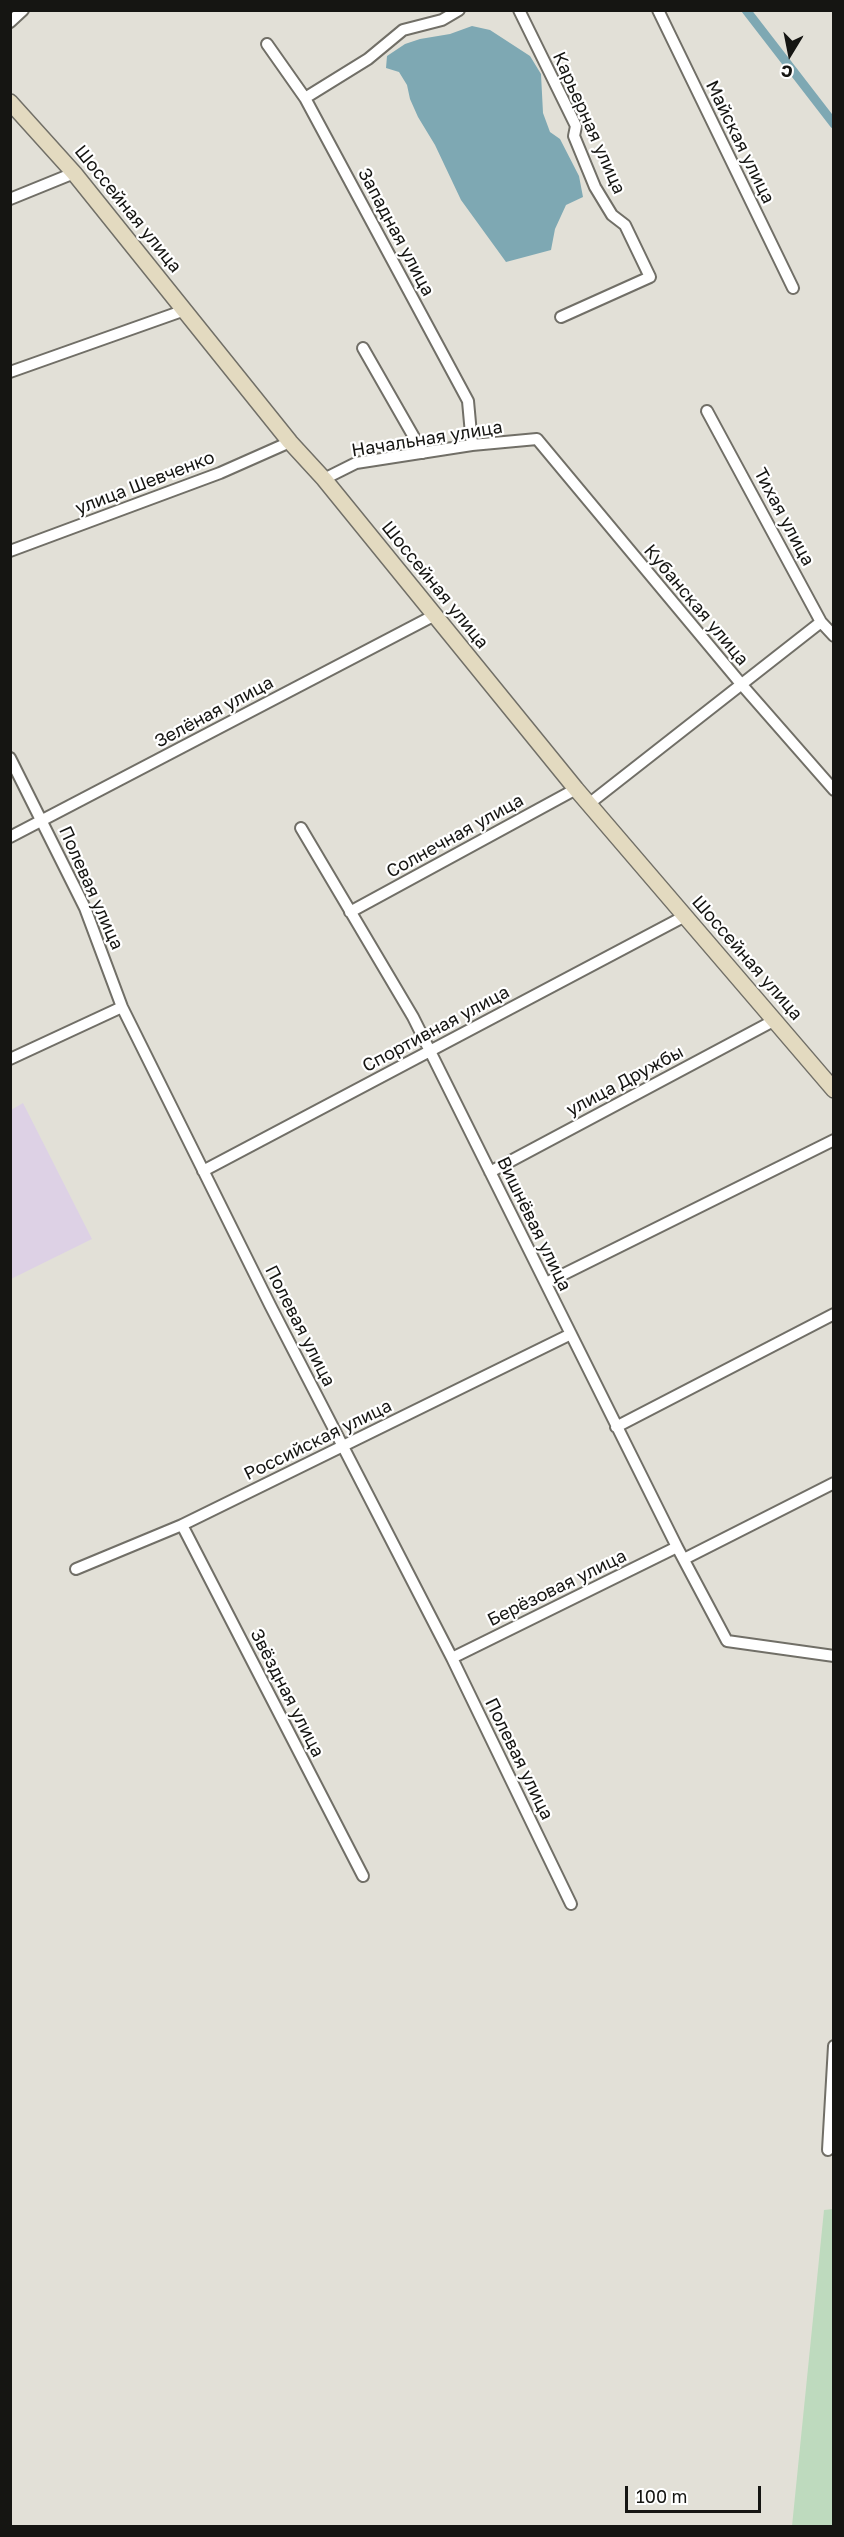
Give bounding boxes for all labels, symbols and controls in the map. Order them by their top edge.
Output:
north arrow [760,24,820,84]
street label: Карьерная улица [548,49,630,197]
text: С [780,61,794,83]
street label: Майская улица [701,77,779,207]
street label: Шоссейная улица [70,141,186,277]
street label: Западная улица [353,164,439,300]
street label: Начальная улица [350,416,504,462]
street label: улица Шевченко [72,446,218,520]
street label: Тихая улица [749,464,819,570]
street label: Шоссейная улица [377,517,493,653]
street label: Кубанская улица [639,540,753,670]
street label: Зелёная улица [151,672,277,752]
street label: Солнечная улица [383,789,527,883]
street label: Полевая улица [54,823,128,953]
street label: Шоссейная улица [687,891,807,1025]
street label: Спортивная улица [359,981,513,1077]
street label: улица Дружбы [563,1041,687,1121]
street label: Вишнёвая улица [492,1153,576,1295]
street label: Полевая улица [260,1262,340,1390]
street label: Российская улица [241,1395,395,1485]
street label: Берёзовая улица [484,1545,630,1631]
street label: Звёздная улица [245,1625,329,1761]
street label: Полевая улица [480,1695,558,1823]
scale bar [628,2474,764,2512]
text: 100 m [636,2485,687,2507]

